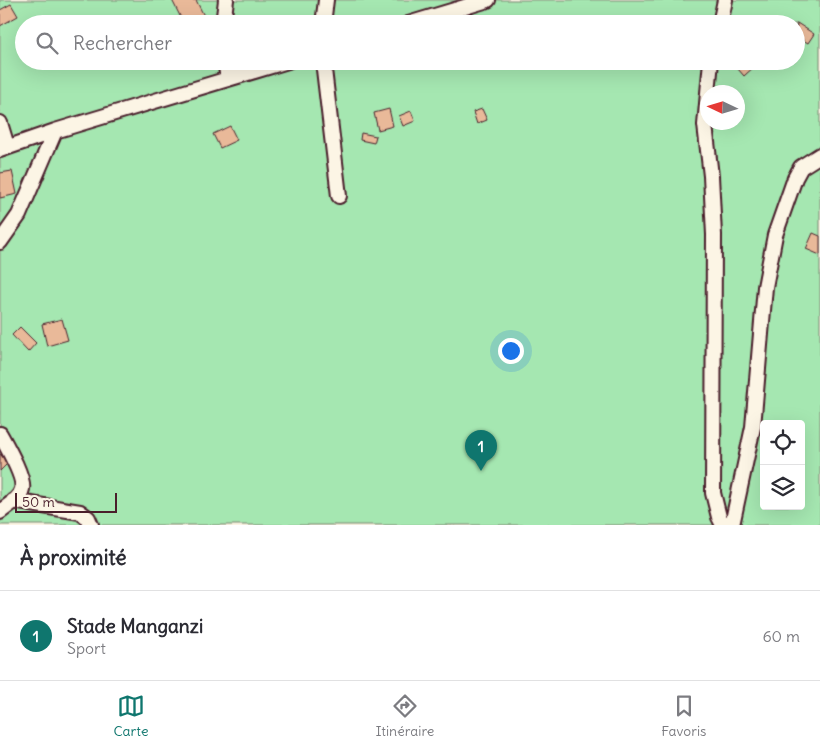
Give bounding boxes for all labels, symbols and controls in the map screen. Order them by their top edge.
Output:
search box [15,15,805,70]
icon: search [33,29,61,57]
text: Rechercher [73,31,172,55]
north arrow [700,85,745,130]
your location [498,338,524,364]
map controls [760,420,805,510]
button: locate [760,420,805,465]
pin: 1 [465,430,497,471]
button: layers [760,465,805,510]
scale bar [15,490,118,513]
text: 50 m [22,493,55,511]
text: À proximité [20,544,127,571]
text: Stade Manganzi [67,614,203,638]
text: 1 [33,626,39,646]
text: 60 m [762,626,800,646]
text: Sport [67,638,106,658]
tab: Carte [114,692,148,740]
tab: Itinéraire [375,692,434,740]
tab: Favoris [661,692,706,740]

